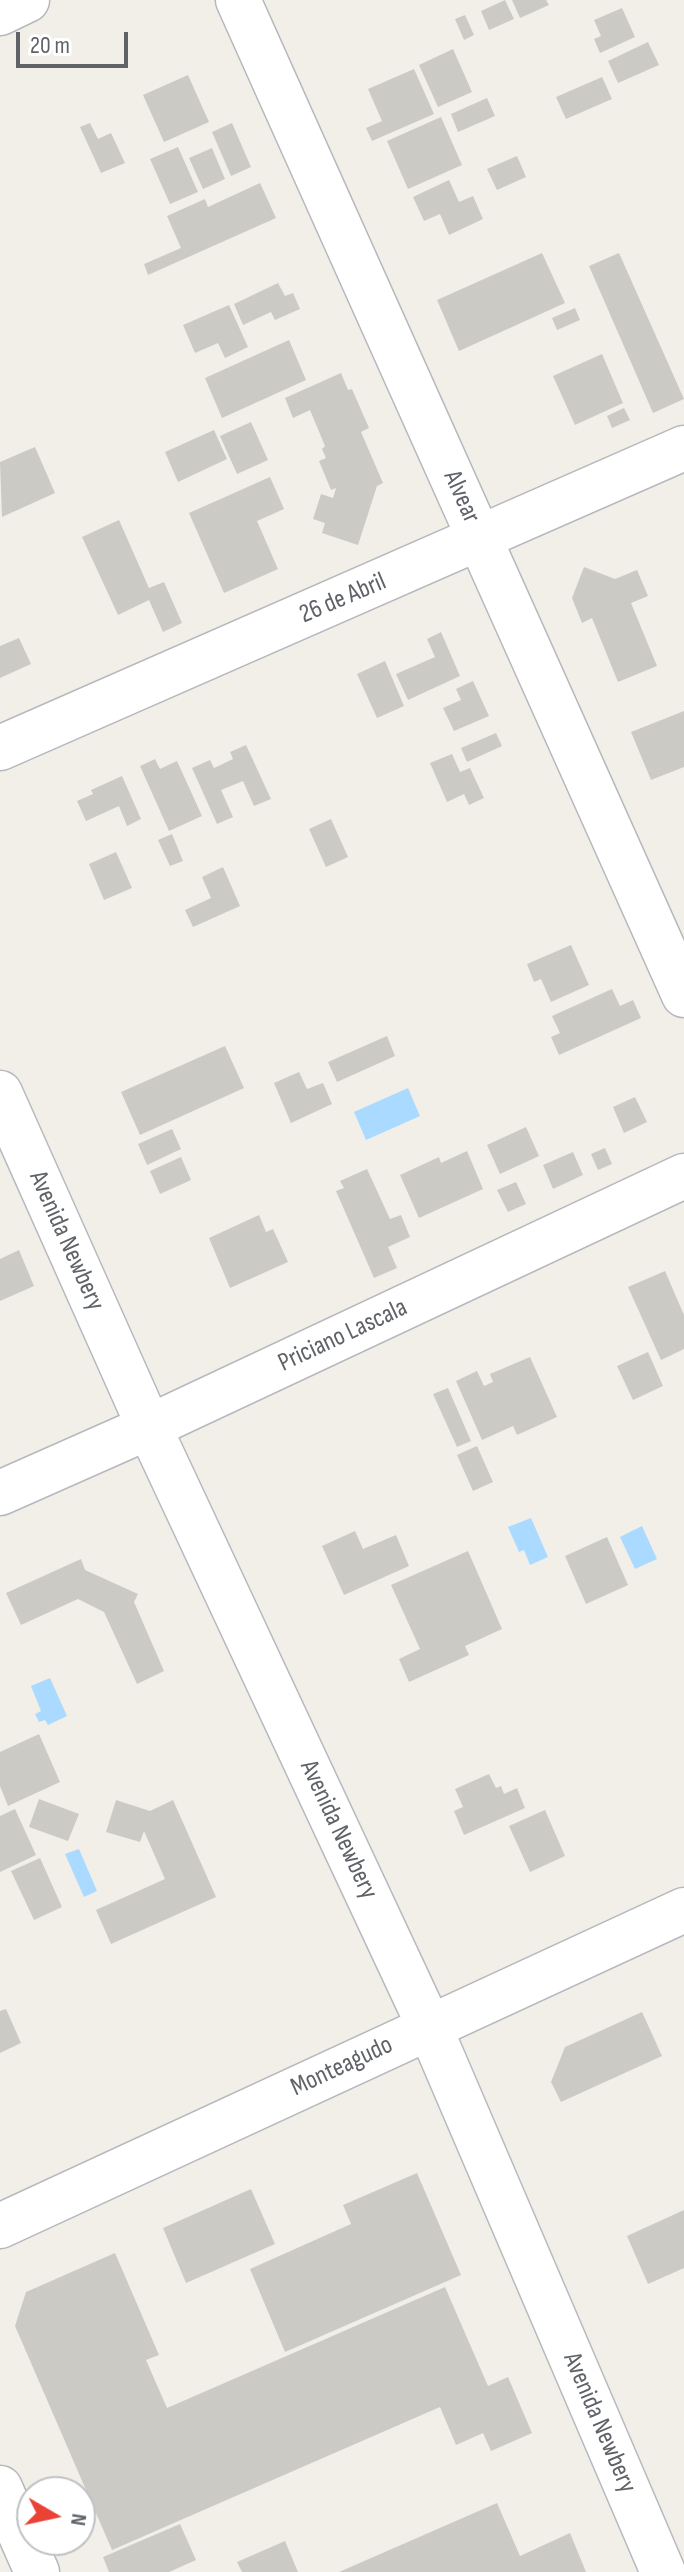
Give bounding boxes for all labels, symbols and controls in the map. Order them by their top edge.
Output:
scale bar [20,16,132,66]
text: 20 m [30,31,70,60]
street label: Alvear [436,466,486,528]
street label: 26 de Abril [295,567,391,631]
street label: Avenida Newbery [21,1166,111,1316]
street label: Priciano Lascala [274,1293,412,1379]
street label: Avenida Newbery [292,1756,384,1904]
street label: Monteagudo [286,2030,398,2104]
street label: Avenida Newbery [555,2348,643,2498]
north arrow [16,2476,96,2556]
text: N [64,2512,92,2527]

